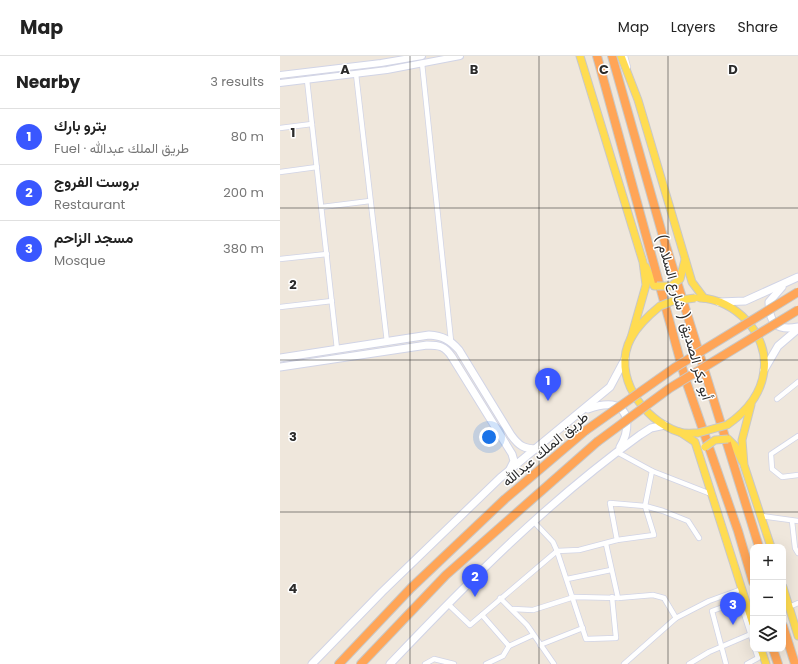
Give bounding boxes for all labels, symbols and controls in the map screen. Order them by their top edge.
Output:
text: Map [20,14,63,41]
text: Map [618,17,649,37]
text: Layers [671,17,715,37]
text: Share [737,17,778,37]
text: A [340,60,350,79]
text: B [470,60,479,79]
text: C [599,60,609,79]
text: D [728,60,738,79]
text: Nearby [16,70,80,94]
text: 3 results [210,72,264,91]
text: بترو بارك [54,115,107,136]
text: 1 [291,123,295,142]
text: 1 [27,127,31,146]
text: 80 m [231,127,264,146]
text: Fuel · طريق الملك عبدالله [54,139,189,158]
text: بروست الفروج [54,171,139,192]
text: 2 [25,183,33,202]
text: 200 m [223,183,264,202]
text: Restaurant [54,195,125,214]
text: مسجد الزاحم [54,227,133,248]
street label: ( شارع السلام ) أبو بكر الصديق [650,232,717,402]
text: 3 [25,239,33,258]
text: 380 m [223,239,264,258]
text: Mosque [54,251,105,270]
text: 2 [289,275,297,294]
pin: 1 [535,368,561,401]
street label: طريق الملك عبدالله [498,407,592,491]
text: 3 [289,427,297,446]
your location [479,427,499,447]
map controls [750,544,786,652]
button: + [750,544,786,580]
pin: 2 [462,564,488,597]
text: 4 [289,579,298,598]
button: − [750,580,786,616]
pin: 3 [720,592,746,625]
button: layers [750,616,786,652]

